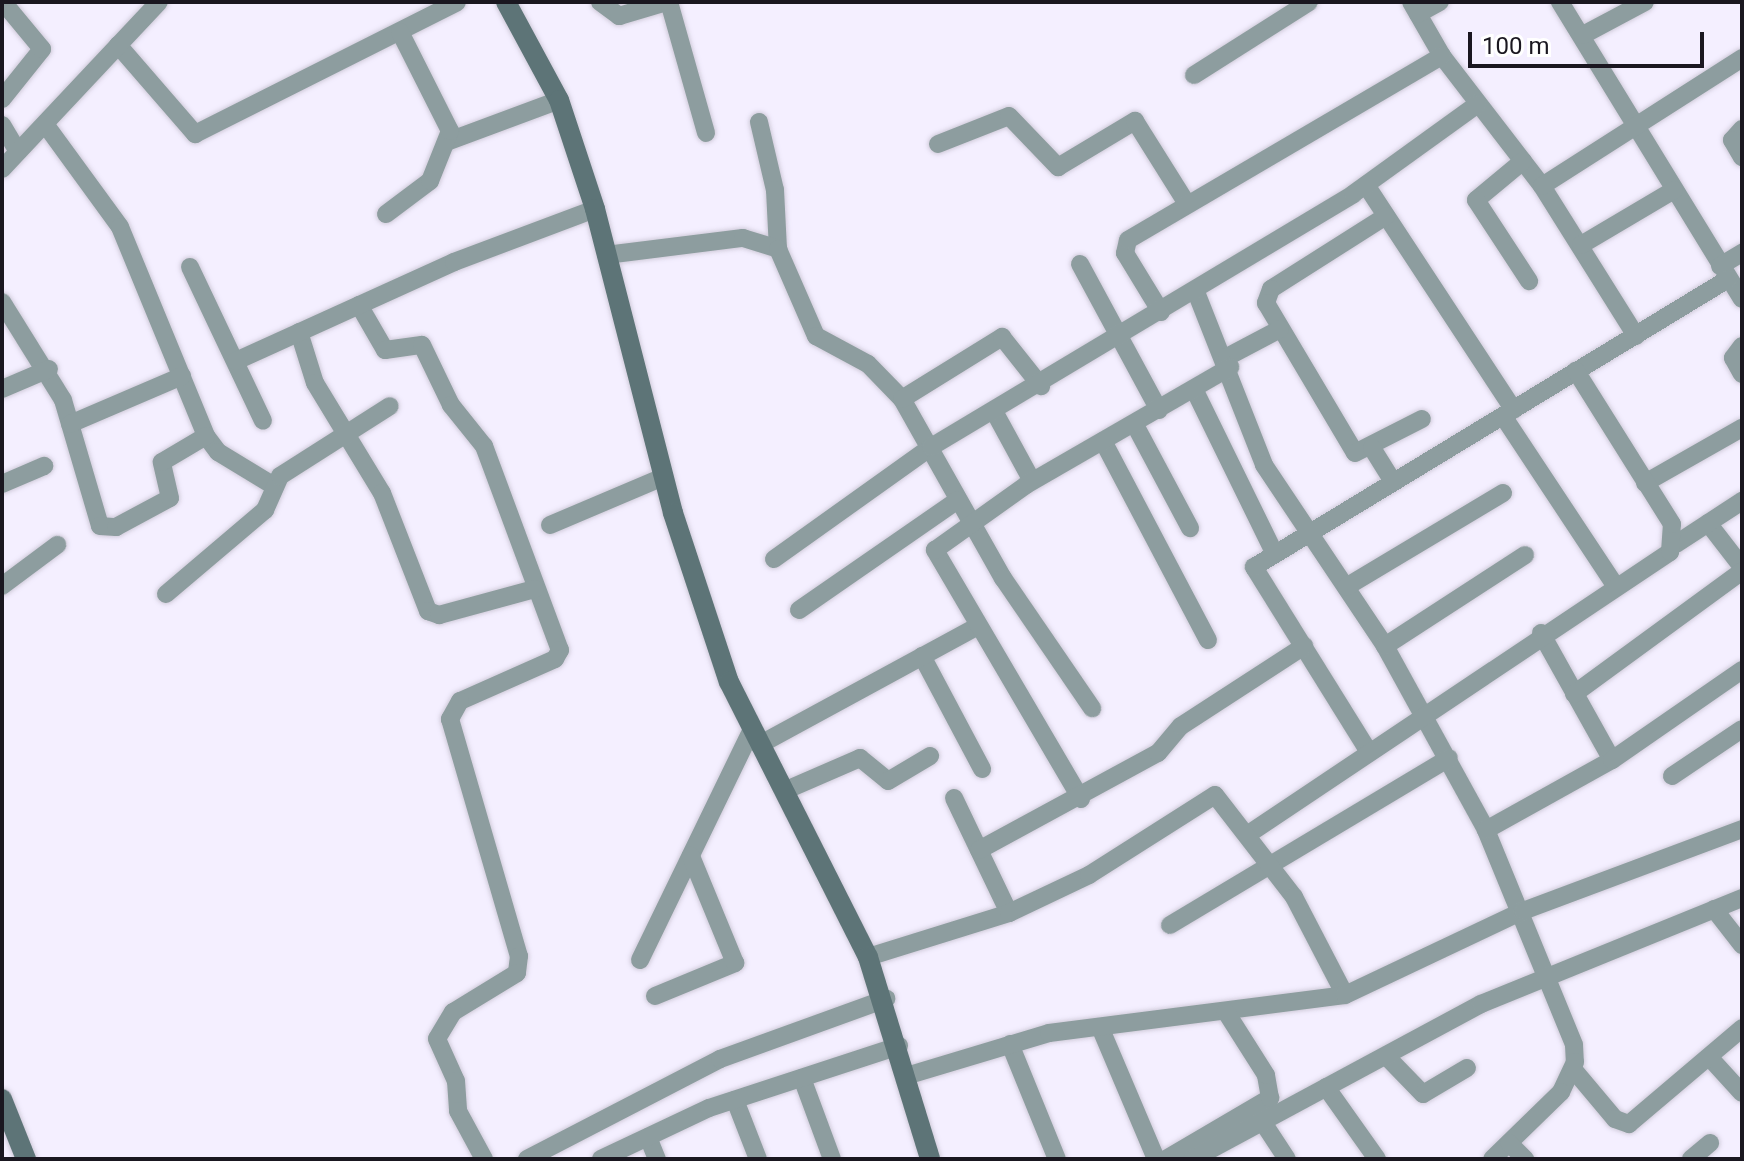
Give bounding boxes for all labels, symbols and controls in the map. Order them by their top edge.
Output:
scale bar [1472,16,1708,66]
text: 100 m [1482,32,1549,60]

